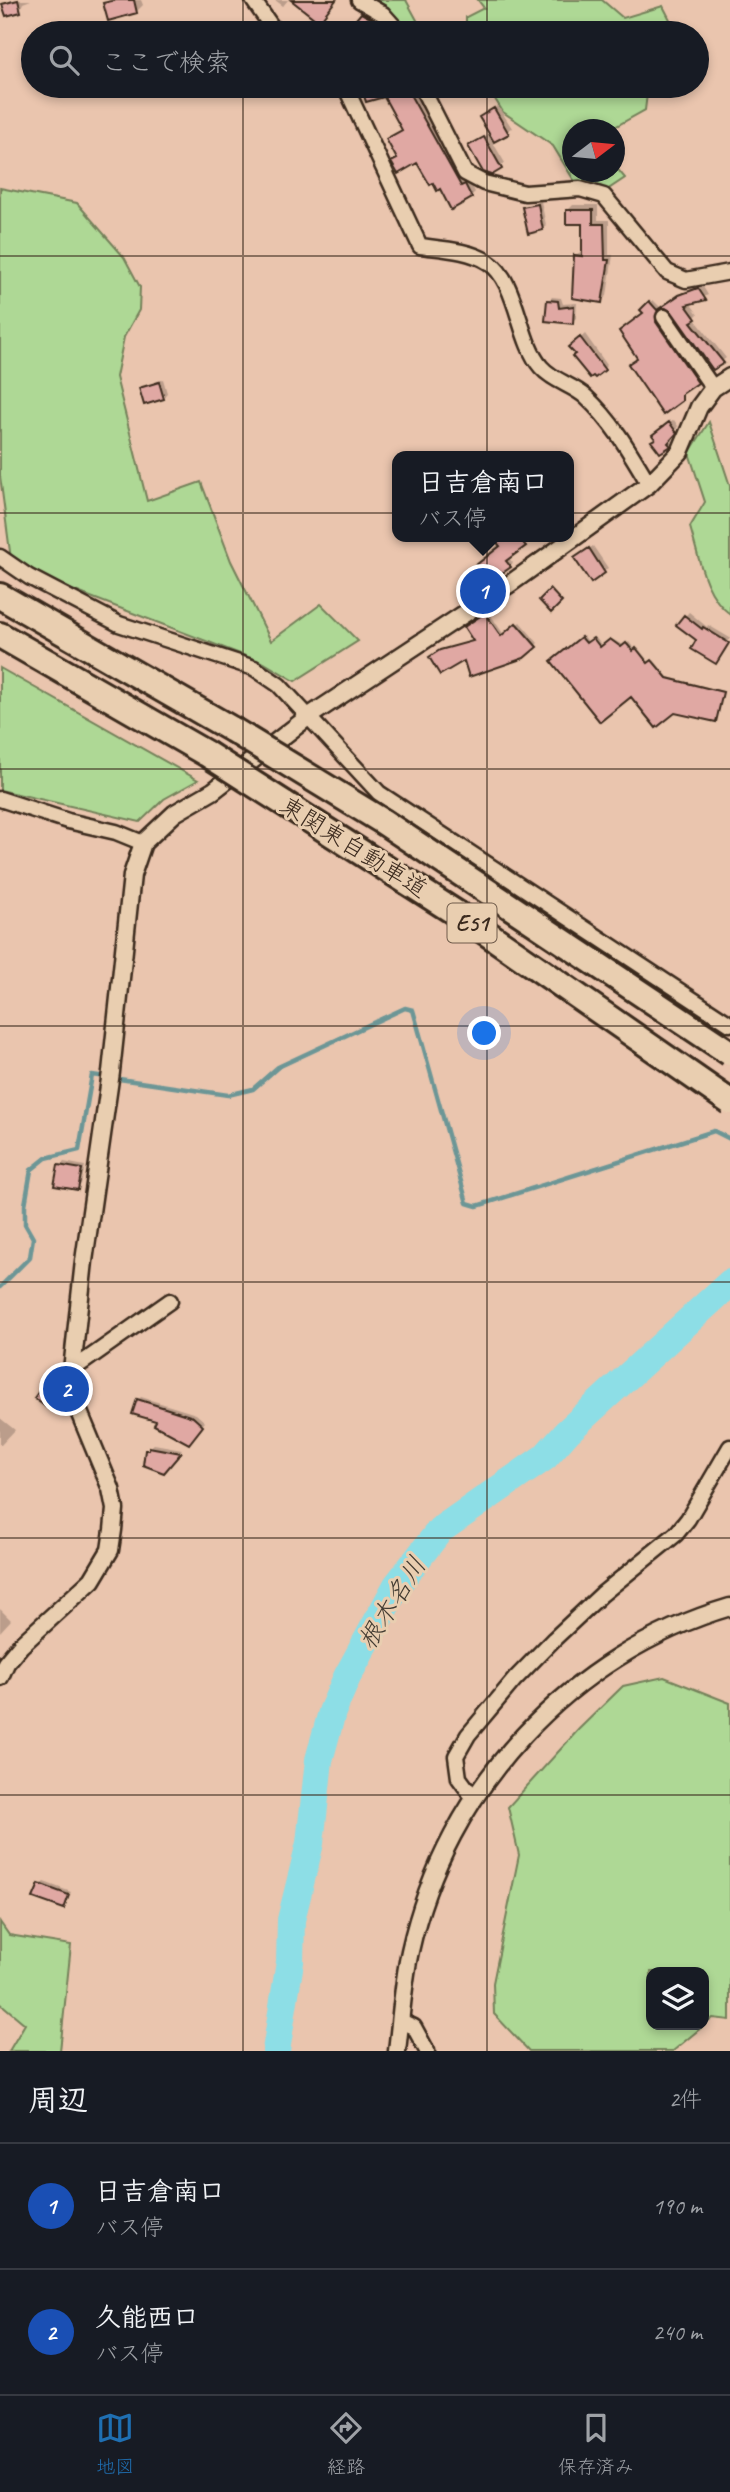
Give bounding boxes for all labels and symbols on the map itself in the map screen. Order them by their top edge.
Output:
north arrow [562,119,625,182]
pin: 1 [460,565,506,617]
street label: 東関東自動車道 [275,790,433,904]
road number: E51 [448,904,496,942]
your location [467,1016,501,1050]
pin: 2 [43,1363,89,1415]
water label: 根木名川 [350,1550,434,1656]

